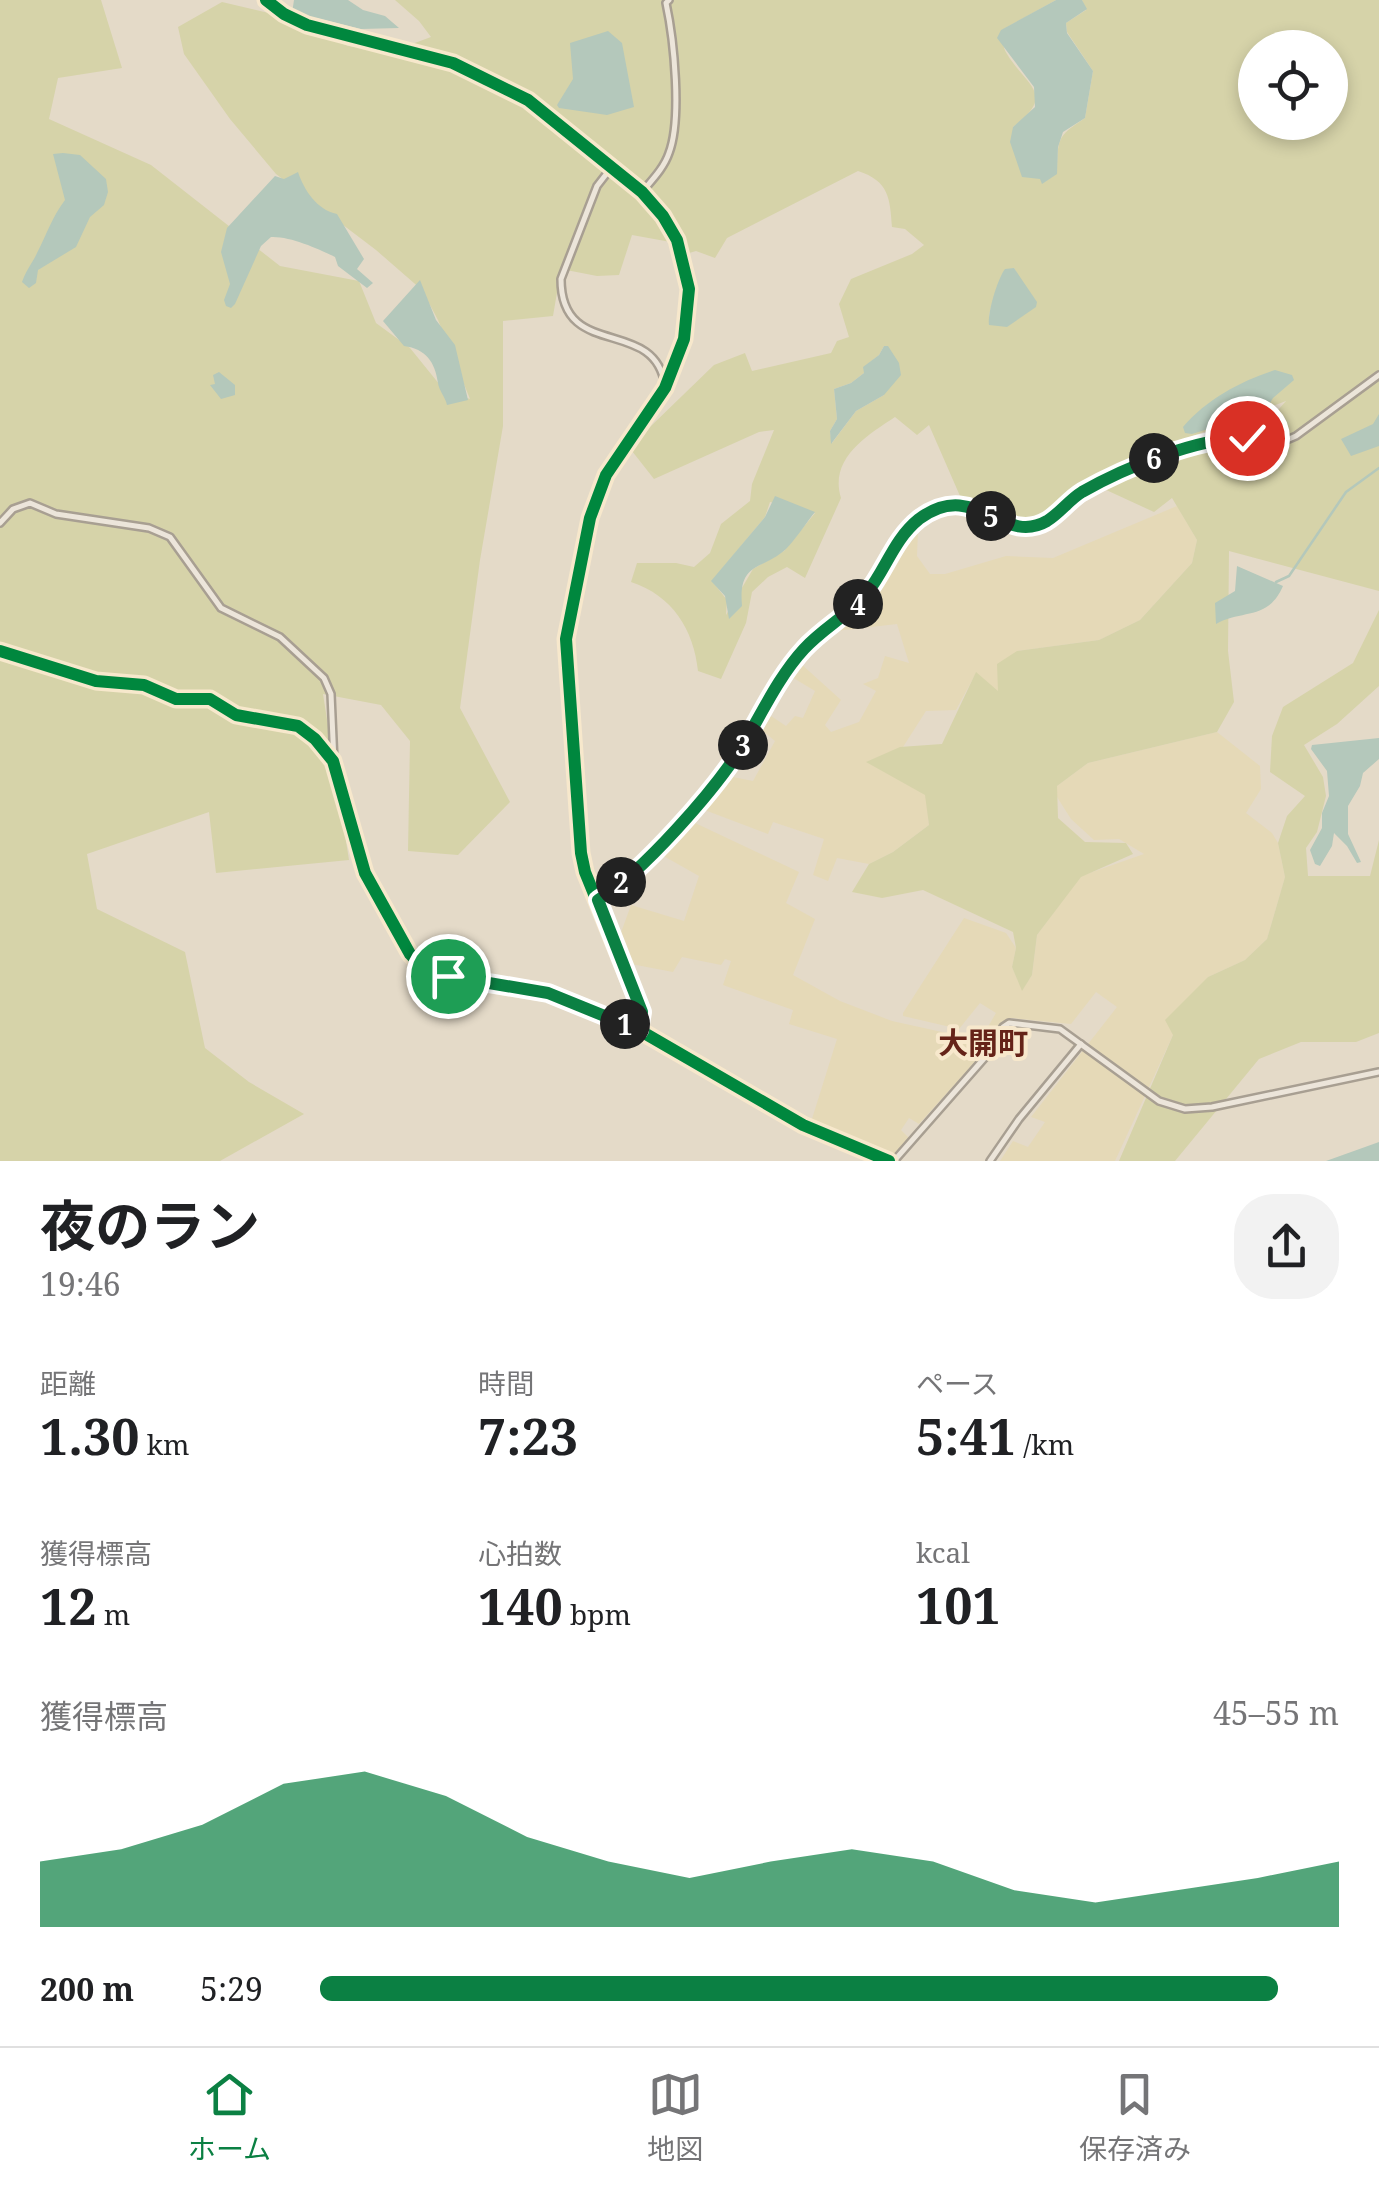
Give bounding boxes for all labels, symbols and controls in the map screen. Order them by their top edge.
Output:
map controls [1238,30,1348,140]
button: locate [1238,30,1348,140]
pin [1205,396,1290,481]
icon: check [1220,411,1275,466]
pin: 6 [1129,433,1179,483]
text: 6 [1146,439,1162,477]
pin: 5 [966,491,1016,541]
text: 5 [983,497,999,535]
pin: 4 [833,579,883,629]
text: 4 [850,585,866,623]
pin: 3 [718,720,768,770]
text: 3 [735,726,751,764]
pin: 2 [596,857,646,907]
text: 2 [613,863,629,901]
pin [406,934,491,1019]
icon: arrive [421,949,476,1004]
pin: 1 [600,999,650,1049]
text: 1 [617,1005,633,1043]
district label: 大開町 [938,1022,1028,1063]
text: 夜のラン [40,1187,260,1262]
button: share [1234,1194,1339,1299]
text: 19:46 [40,1262,121,1305]
text: 距離 [40,1364,96,1402]
text: 時間 [478,1364,534,1402]
text: ペース [916,1364,999,1402]
text: 1.30 [40,1402,139,1470]
text: 7:23 [478,1402,578,1470]
text: 5:41 [916,1402,1016,1470]
text: km [139,1425,190,1463]
text: /km [1016,1425,1074,1463]
text: kcal [916,1533,970,1571]
text: 獲得標高 [40,1534,152,1572]
text: 心拍数 [478,1534,562,1572]
text: 101 [916,1571,1001,1639]
text: 12 [40,1572,97,1640]
text: 140 [478,1572,563,1640]
text: m [97,1595,130,1633]
text: bpm [563,1595,631,1633]
text: 45–55 m [1213,1691,1339,1734]
text: 獲得標高 [40,1694,168,1737]
text: 200 m [40,1967,134,2010]
text: 5:29 [200,1967,263,2010]
tab: ホーム [188,2067,271,2167]
tab: 地図 [647,2067,703,2167]
tab: 保存済み [1079,2067,1191,2167]

